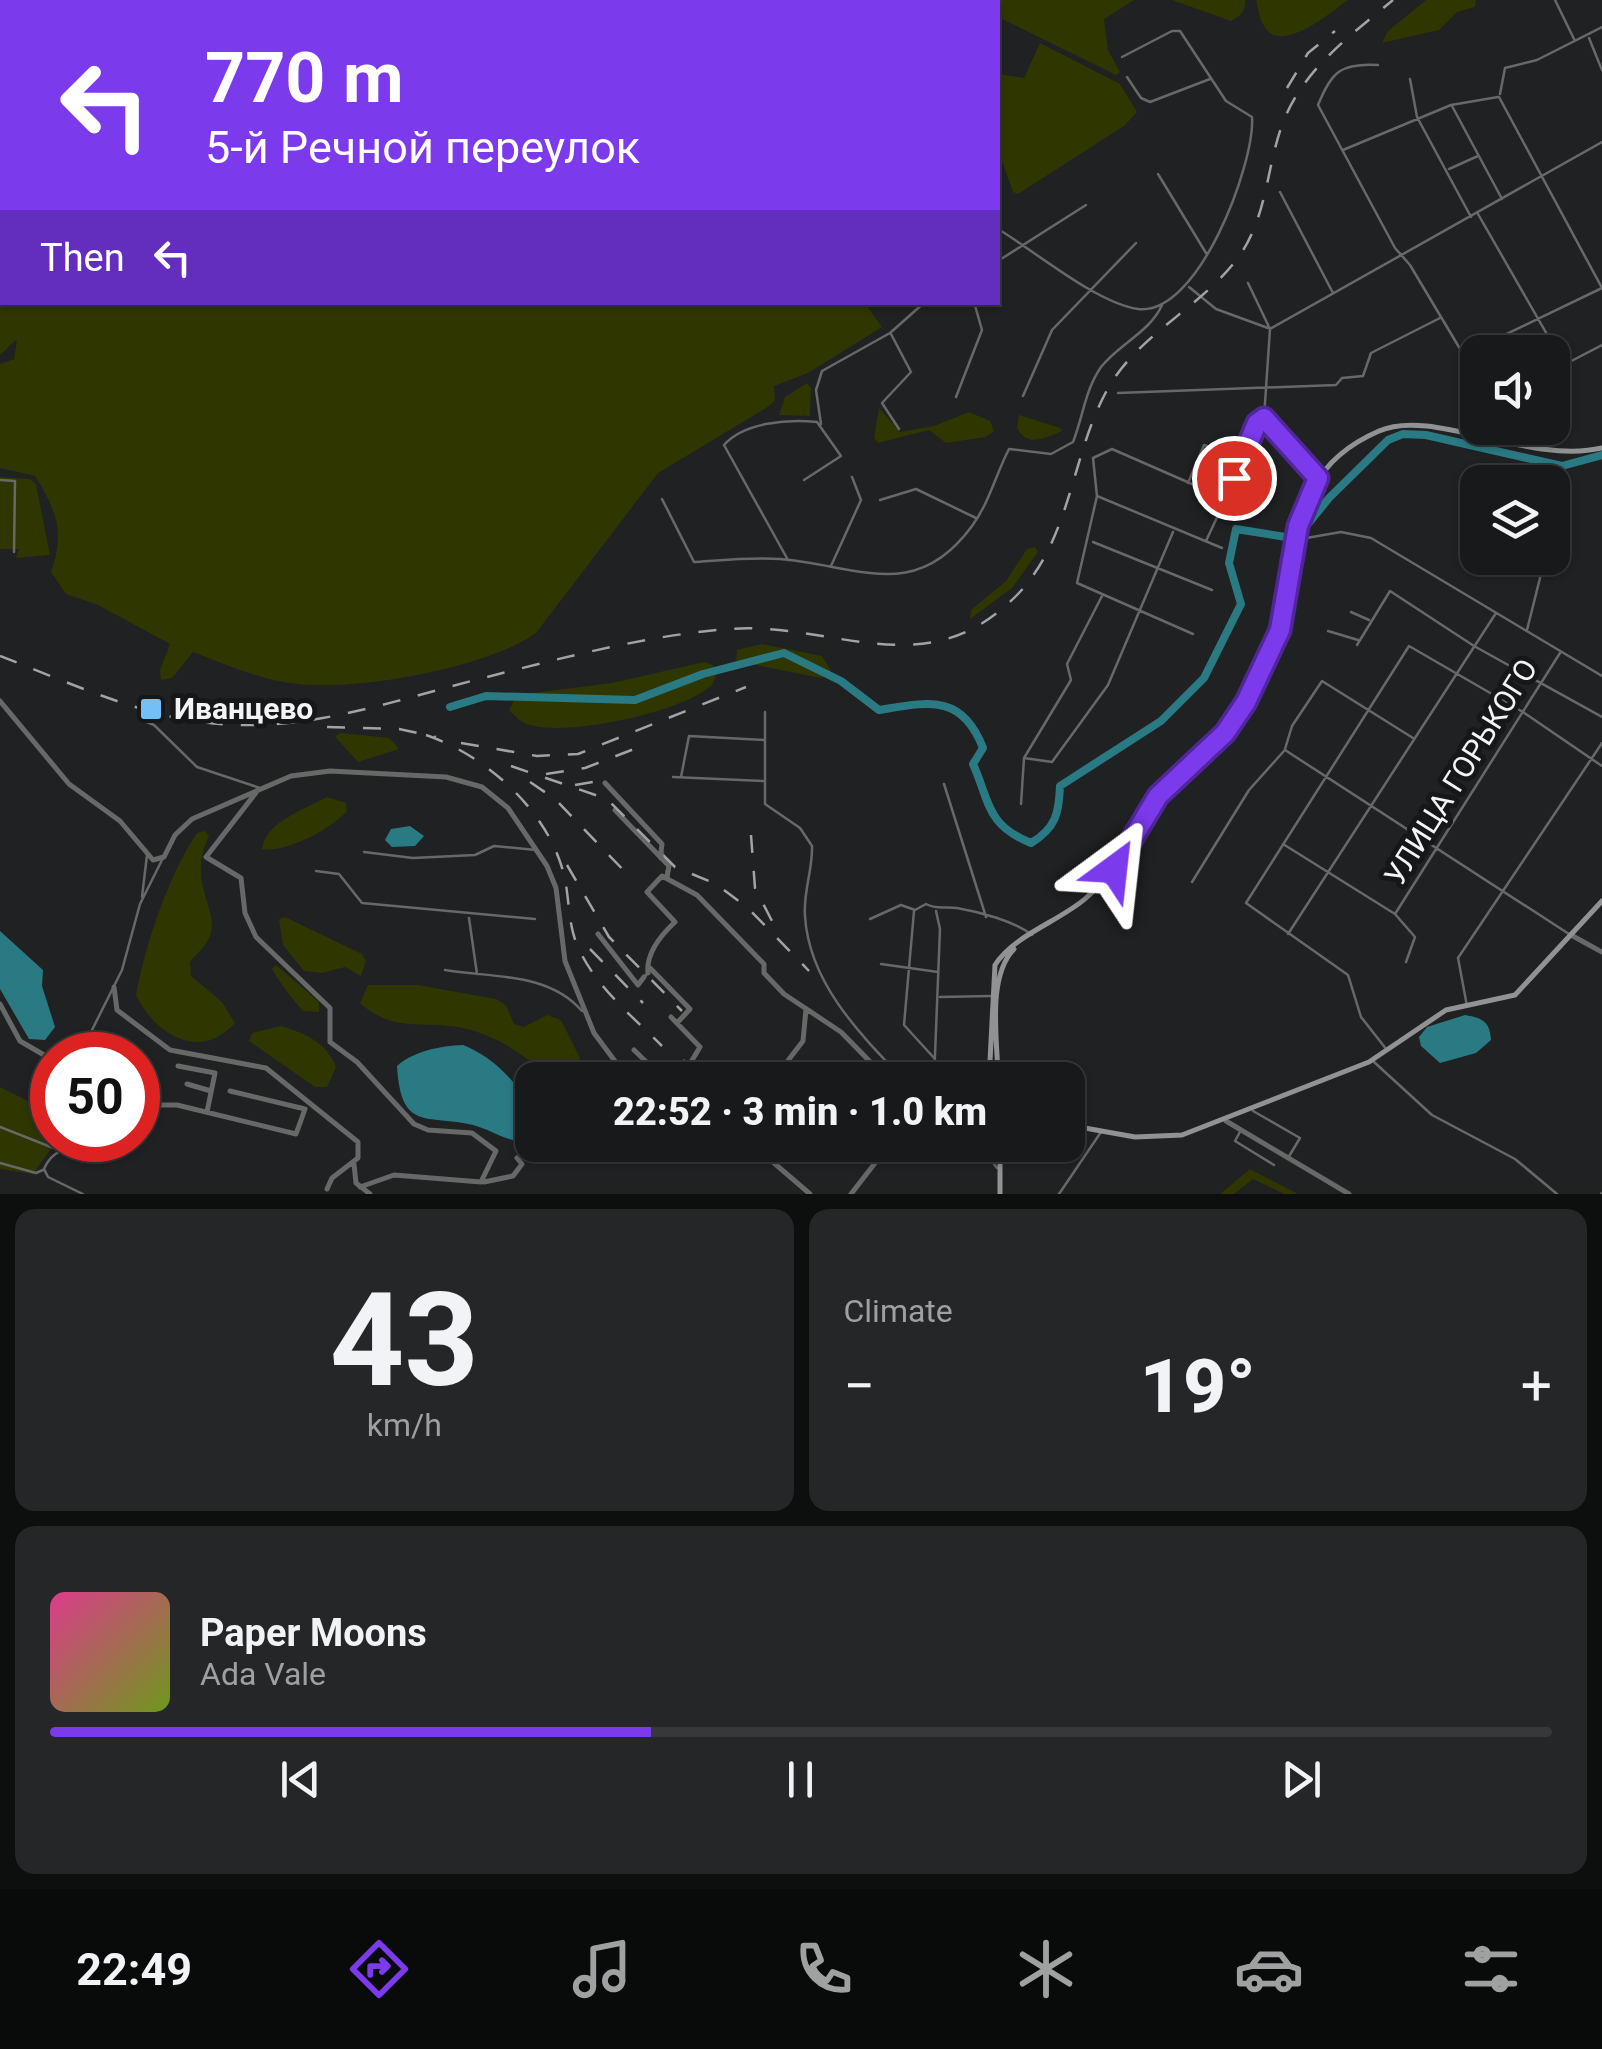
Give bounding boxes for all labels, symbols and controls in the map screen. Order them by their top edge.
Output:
text: 770 m [205,37,404,119]
icon: left [40,40,170,170]
text: 5-й Речной переулок [205,121,640,174]
icon: left [145,230,200,285]
text: Then [40,236,125,280]
map controls [1460,335,1570,575]
button: sound [1460,335,1570,445]
pin [1192,436,1277,521]
icon: arrive [1207,451,1262,506]
button: layers [1460,465,1570,575]
street label: УЛИЦА ГОРЬКОГО [1377,652,1544,891]
place label: Иванцево [174,691,313,726]
marker: Иванцево [138,696,164,722]
position arrow [1062,817,1166,921]
speed limit sign: 50 [30,1032,160,1162]
text: 22:52 · 3 min · 1.0 km [613,1090,987,1134]
text: 43 [330,1264,479,1417]
text: Climate [844,1292,953,1330]
text: 19° [1140,1342,1256,1430]
text: − [844,1354,875,1418]
text: + [1521,1354,1552,1418]
text: km/h [367,1406,442,1444]
text: Paper Moons [200,1611,427,1655]
text: Ada Vale [200,1655,326,1693]
icon: previous [273,1752,328,1807]
icon: pause [773,1752,828,1807]
icon: next [1274,1752,1329,1807]
icon: directions [344,1934,414,2004]
icon: music [567,1934,637,2004]
icon: phone [789,1934,859,2004]
icon: climate [1011,1934,1081,2004]
icon: car [1234,1934,1304,2004]
icon: filters [1456,1934,1526,2004]
text: 22:49 [76,1943,192,1996]

